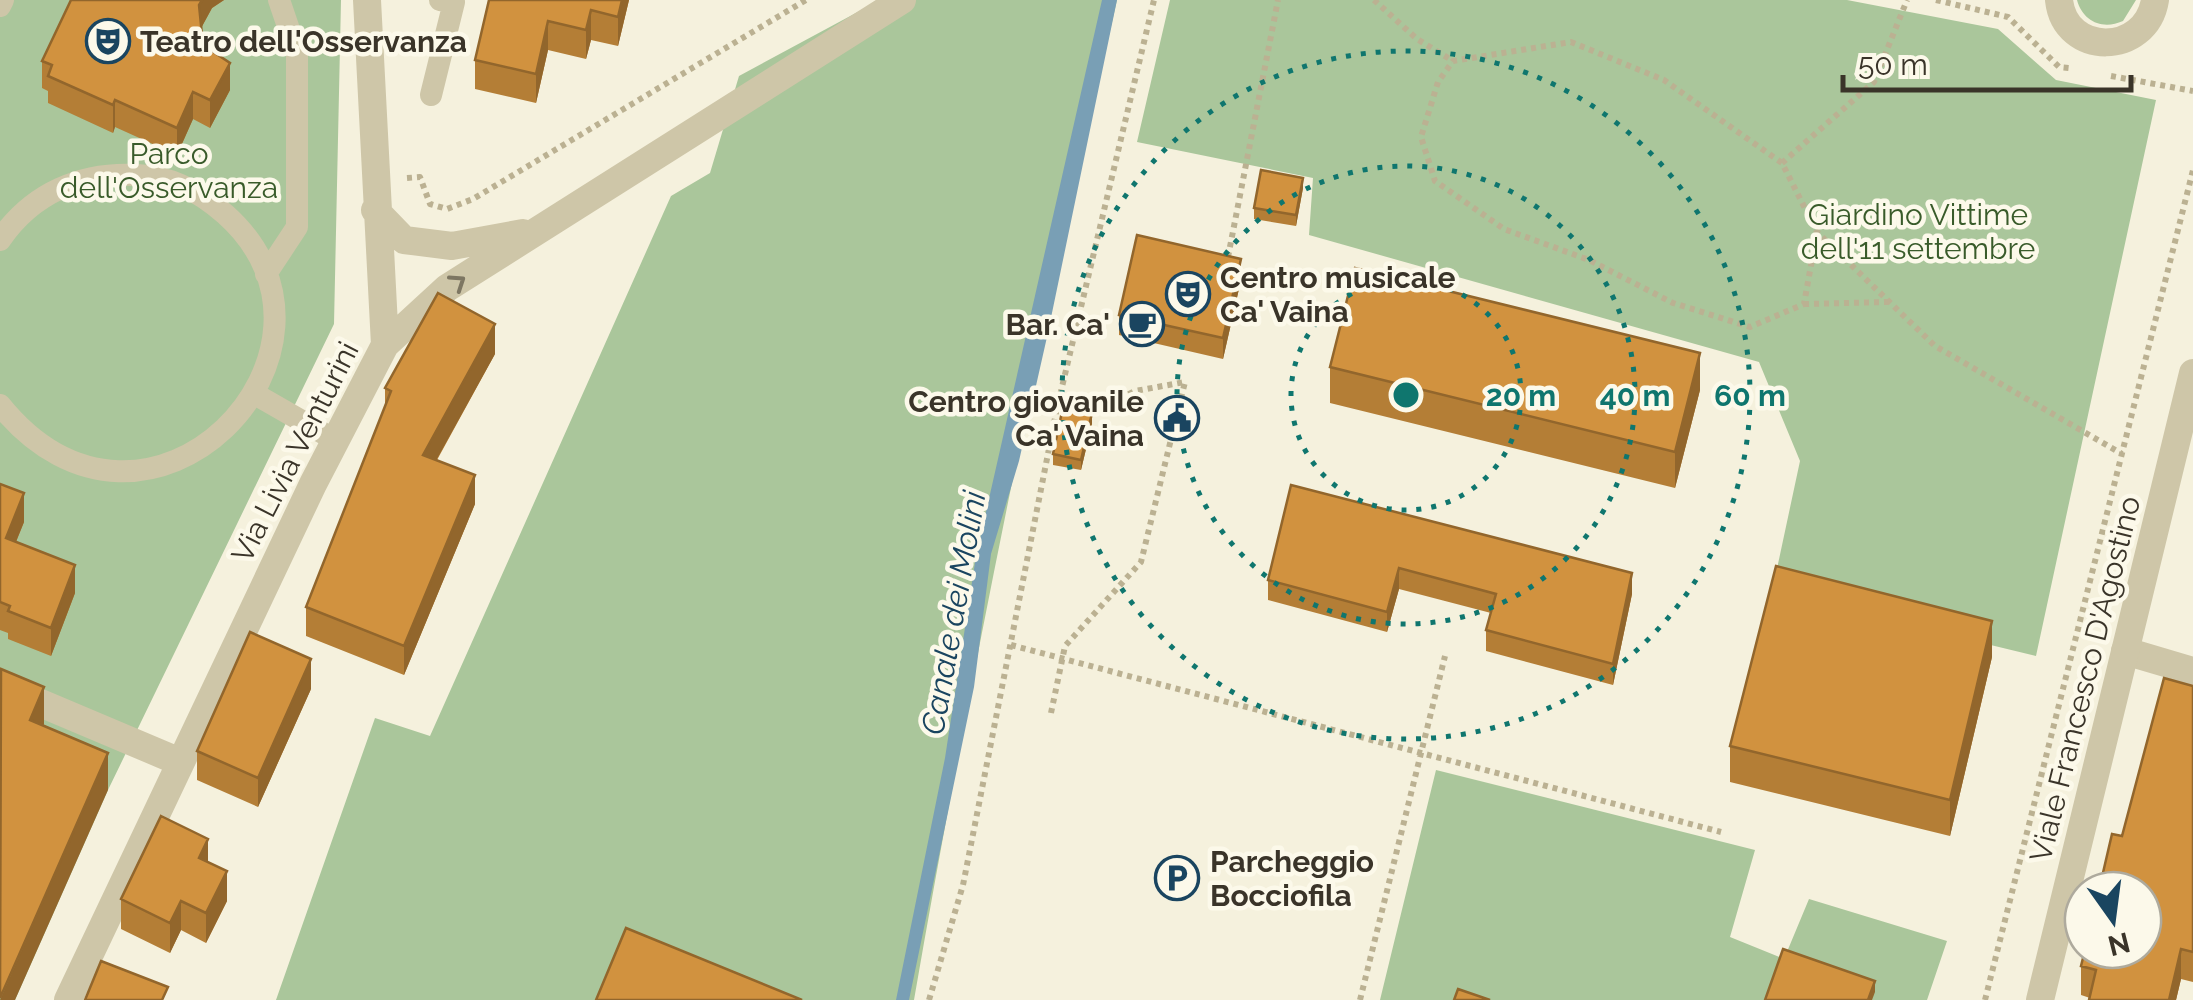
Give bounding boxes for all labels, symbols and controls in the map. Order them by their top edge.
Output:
theatre icon: Teatro dell'Osservanza [85,18,131,64]
place label: Teatro dell'Osservanza [140,24,467,59]
scale bar [1843,30,2130,92]
text: 50 m [1858,47,1928,82]
park label: Parco dell'Osservanza [60,136,278,205]
park label: Giardino Vittime dell'11 settembre [1801,197,2035,266]
place label: Centro musicale Ca' Vaina [1220,260,1455,329]
theatre icon: Centro musicale Ca' Vaina [1165,271,1211,317]
one-way arrow [447,275,465,294]
cafe icon: Bar. Ca' [1119,301,1165,347]
place label: Bar. Ca' [1006,307,1110,342]
street label: Via Livia Venturini [224,336,366,568]
centre of rings [1388,377,1424,413]
text: 20 m [1486,378,1556,413]
text: 40 m [1600,378,1670,413]
text: 60 m [1714,378,1786,413]
place label: Centro giovanile Ca' Vaina [908,384,1144,453]
public building icon: Centro giovanile Ca' Vaina [1154,395,1200,441]
water label: Canale dei Molini [913,487,993,738]
street label: Viale Francesco D'Agostino [2023,492,2147,866]
place label: Parcheggio Bocciofila [1210,844,1374,913]
parking icon: Parcheggio Bocciofila [1154,855,1200,901]
north arrow [2063,870,2163,970]
text: N [2105,925,2133,962]

